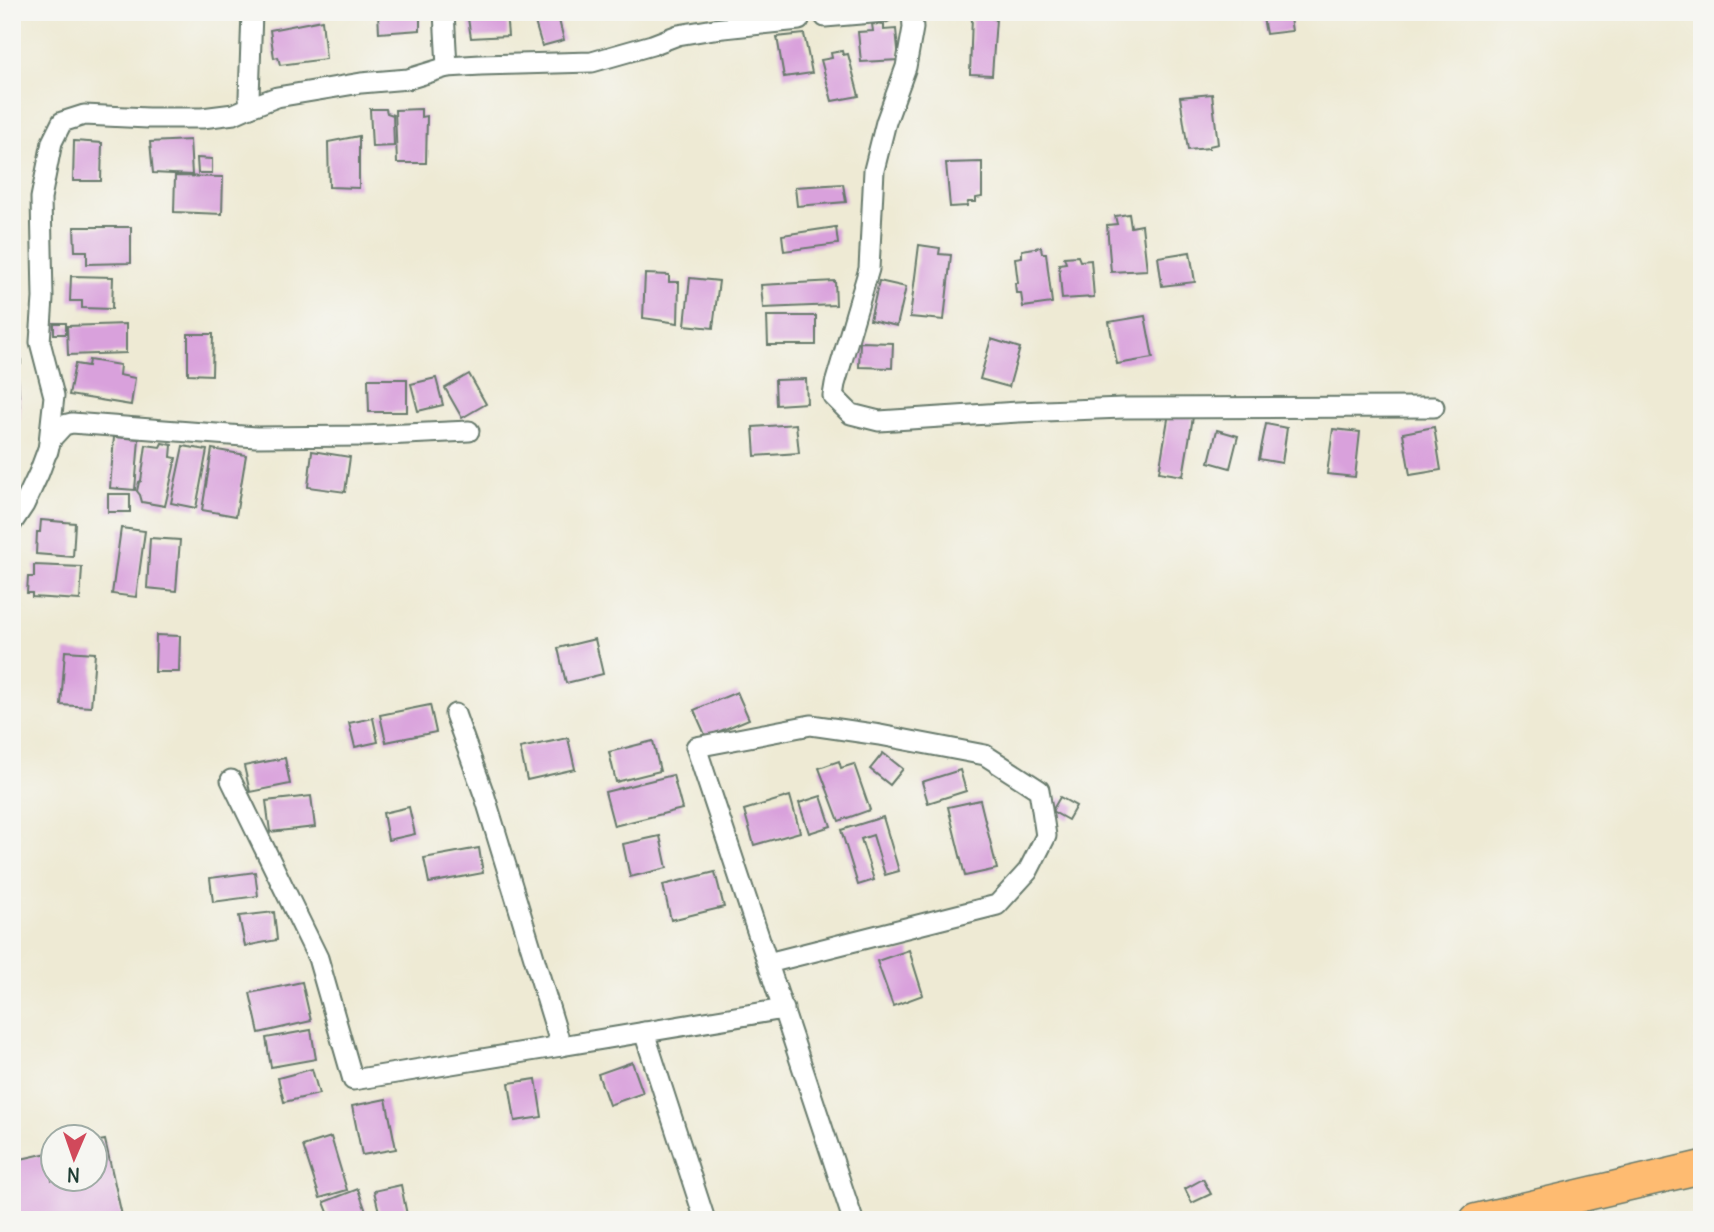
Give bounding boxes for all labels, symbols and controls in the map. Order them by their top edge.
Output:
north arrow [38,1124,108,1194]
text: N [66,1163,80,1187]

